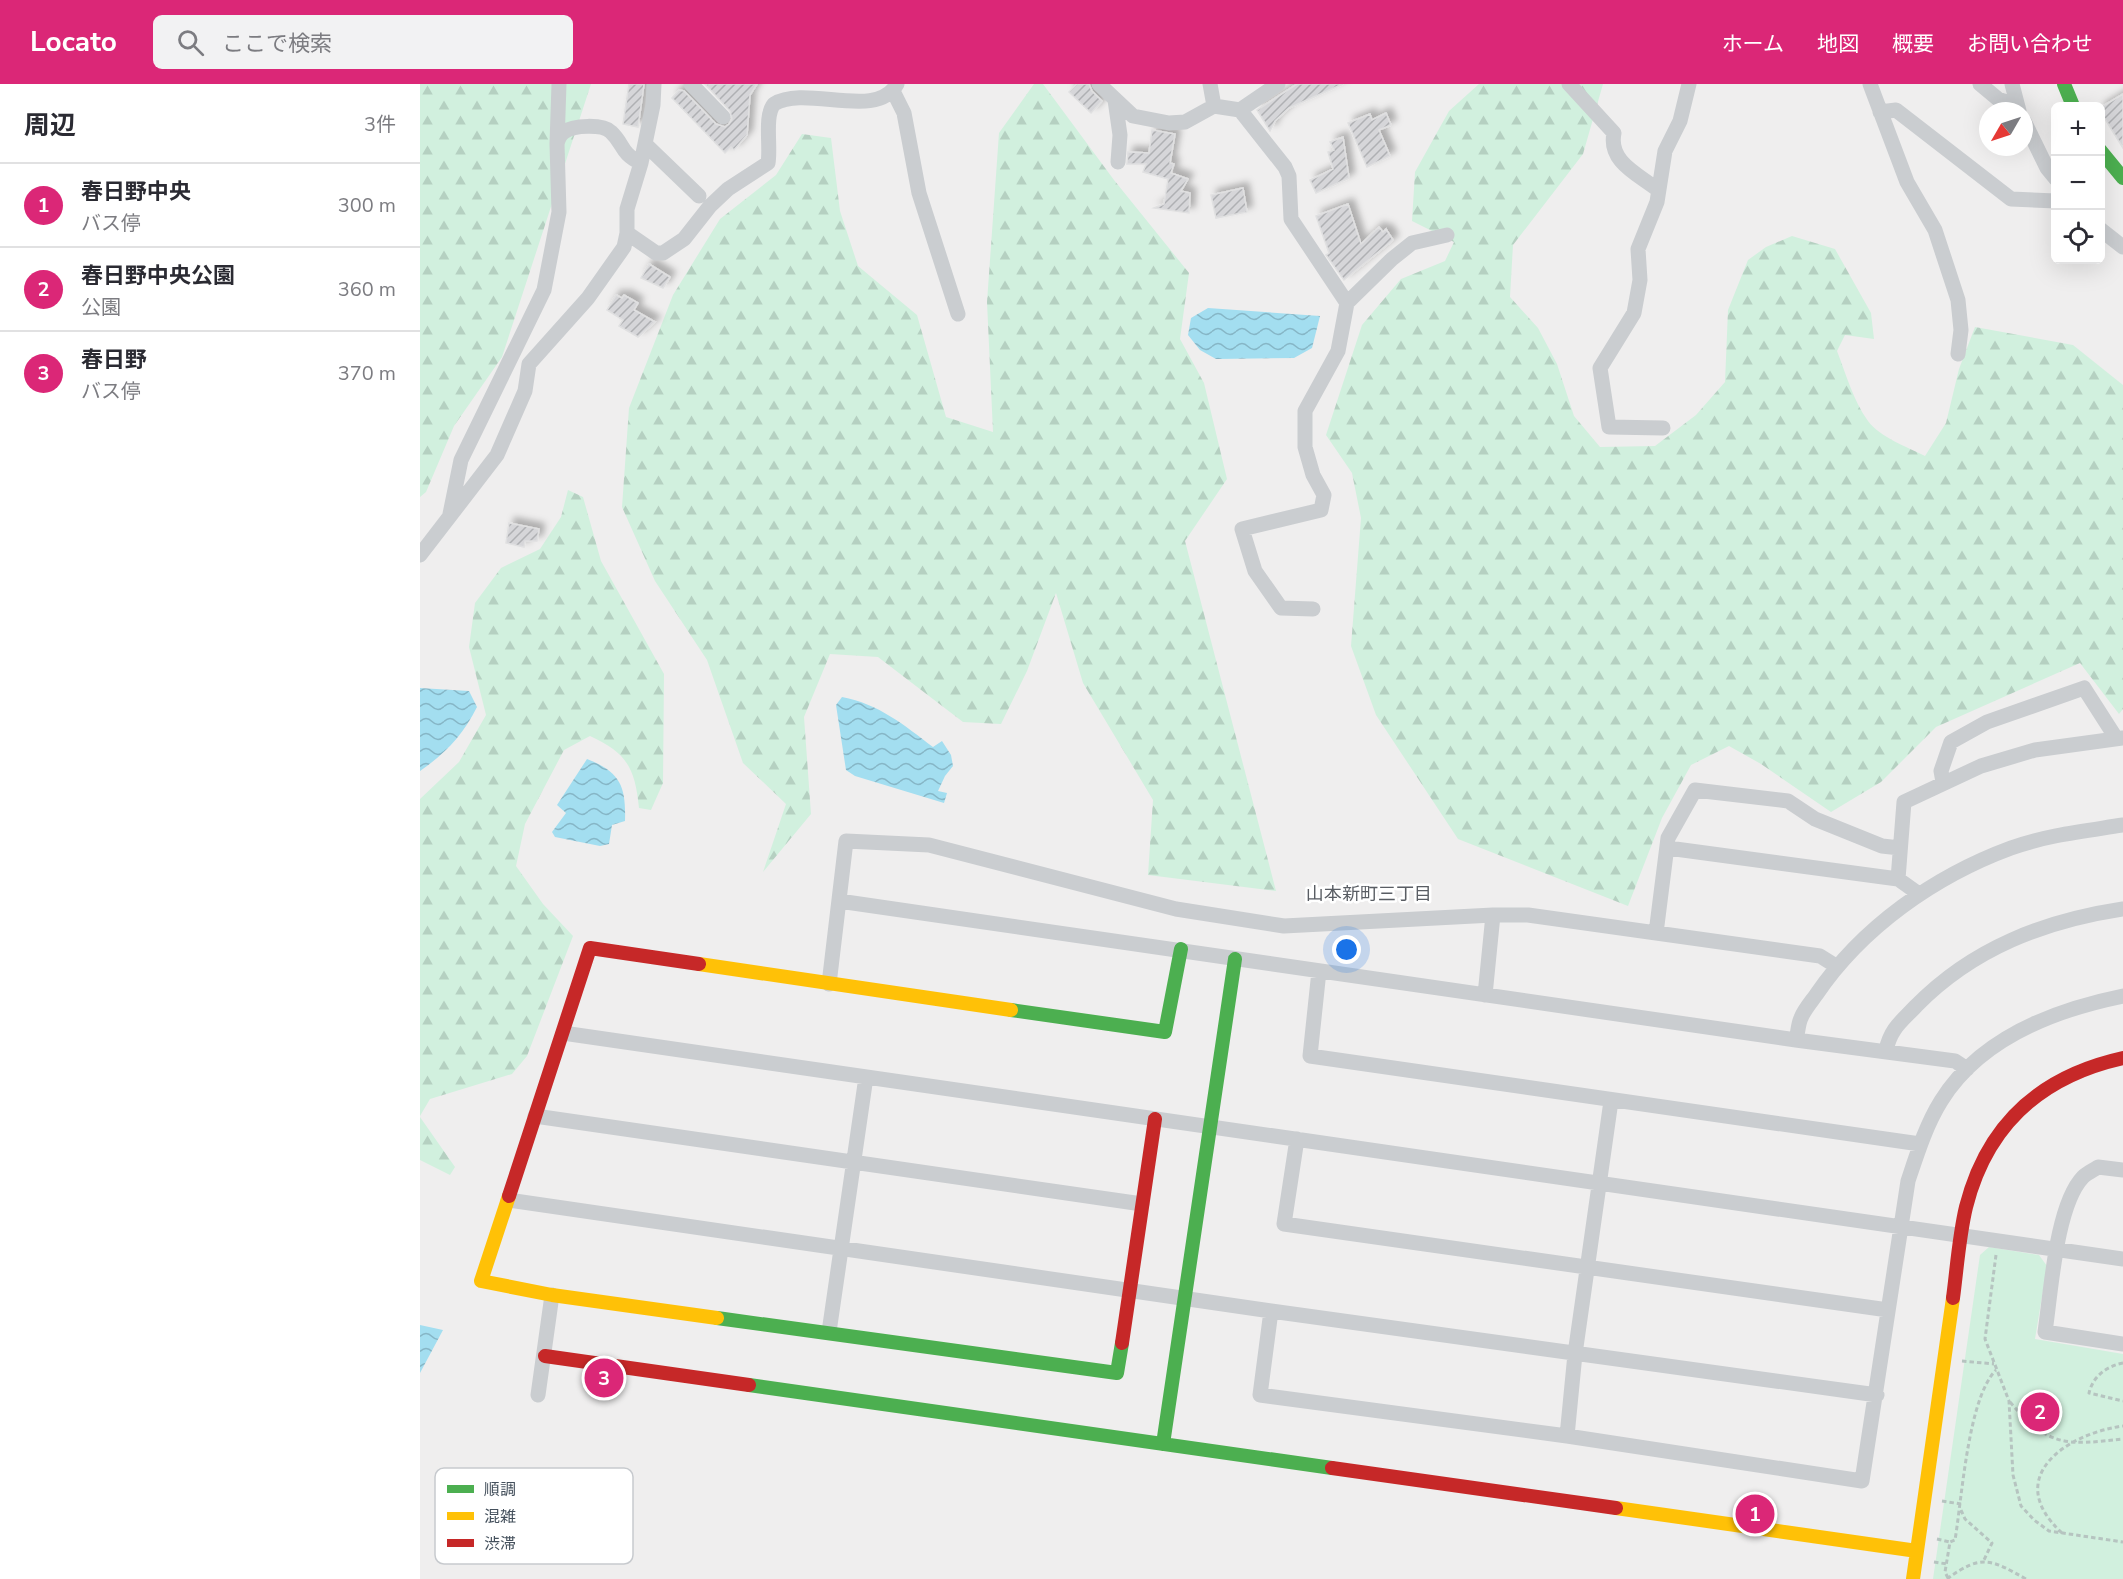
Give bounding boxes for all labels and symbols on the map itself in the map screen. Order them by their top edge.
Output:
north arrow [1979,102,2033,156]
district label: 山本新町三丁目 [1306,882,1432,906]
your location [1332,935,1361,964]
pin: 3 [584,1356,624,1400]
pin: 2 [2020,1390,2060,1434]
legend [435,1468,633,1564]
text: 順調 [484,1479,516,1501]
pin: 1 [1736,1492,1774,1536]
text: 混雑 [484,1506,516,1528]
text: 渋滞 [484,1533,516,1555]

